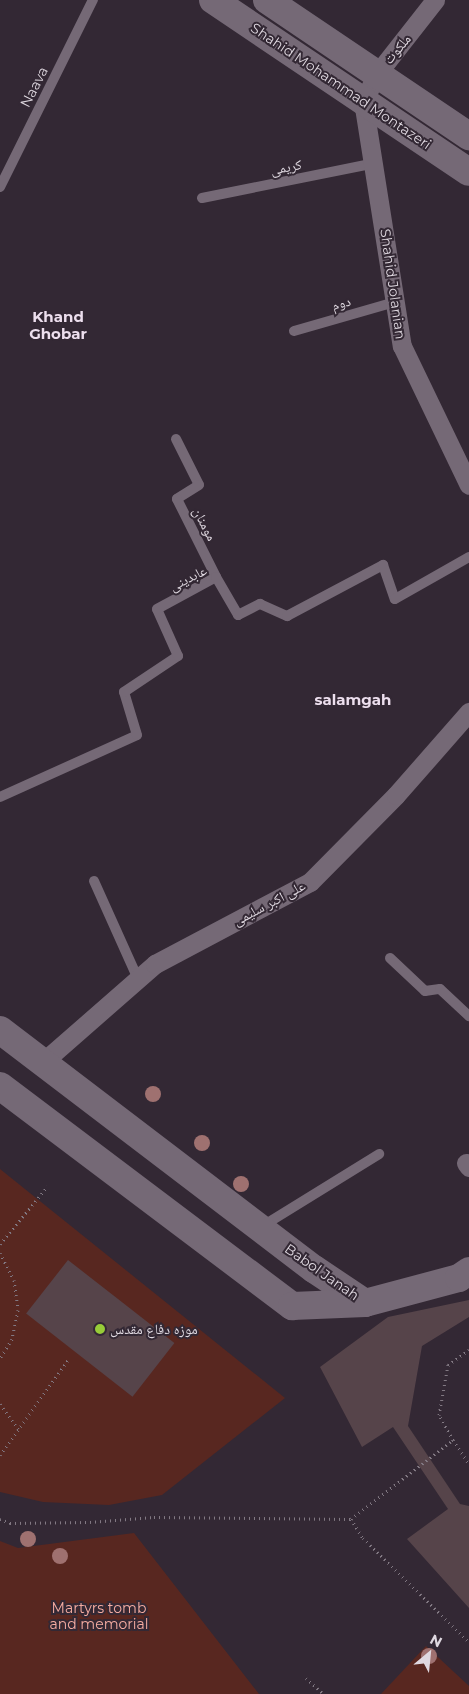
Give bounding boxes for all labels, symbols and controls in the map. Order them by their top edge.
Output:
street label: Shahid Mohammad Montazeri [248,19,434,153]
street label: ملکوت [380,31,414,67]
street label: Naava [17,64,51,110]
street label: کریمی [269,156,303,178]
street label: Shahid Jolanian [377,228,409,340]
street label: دوم [329,292,353,314]
district label: Khand Ghobar [29,307,87,342]
street label: مومنان [190,505,220,543]
street label: عابدینی [167,562,209,594]
district label: salamgah [315,691,391,709]
street label: علی اکبر سلیمی [230,877,308,929]
street label: Babol Janah [282,1240,362,1304]
place label: موزه دفاع مقدس [110,1321,198,1337]
marker: موزه دفاع مقدس [94,1323,106,1335]
park label: Martyrs tomb and memorial [49,1600,149,1632]
north arrow [404,1629,454,1679]
text: N [427,1630,445,1651]

